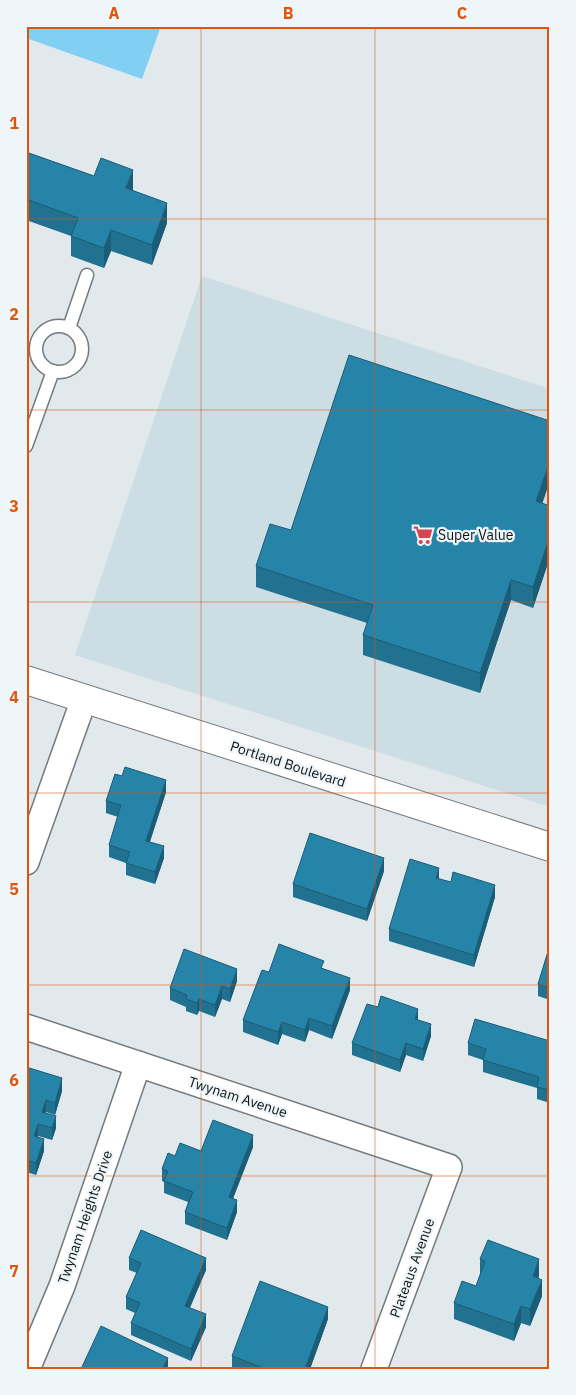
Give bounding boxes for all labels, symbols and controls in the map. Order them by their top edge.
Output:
text: A [109,3,120,23]
text: B [283,3,294,23]
text: C [457,3,467,23]
text: 1 [9,113,19,133]
text: 2 [9,304,19,324]
text: 3 [9,496,19,516]
supermarket icon: Super Value [412,524,434,546]
place label: Super Value [438,526,514,544]
text: 4 [9,687,19,707]
street label: Portland Boulevard [228,737,348,791]
text: 5 [9,879,19,899]
text: 6 [9,1070,19,1090]
street label: Twynam Avenue [186,1073,290,1122]
street label: Twynam Heights Drive [54,1148,116,1286]
street label: Plateaus Avenue [386,1215,438,1320]
text: 7 [9,1261,19,1281]

